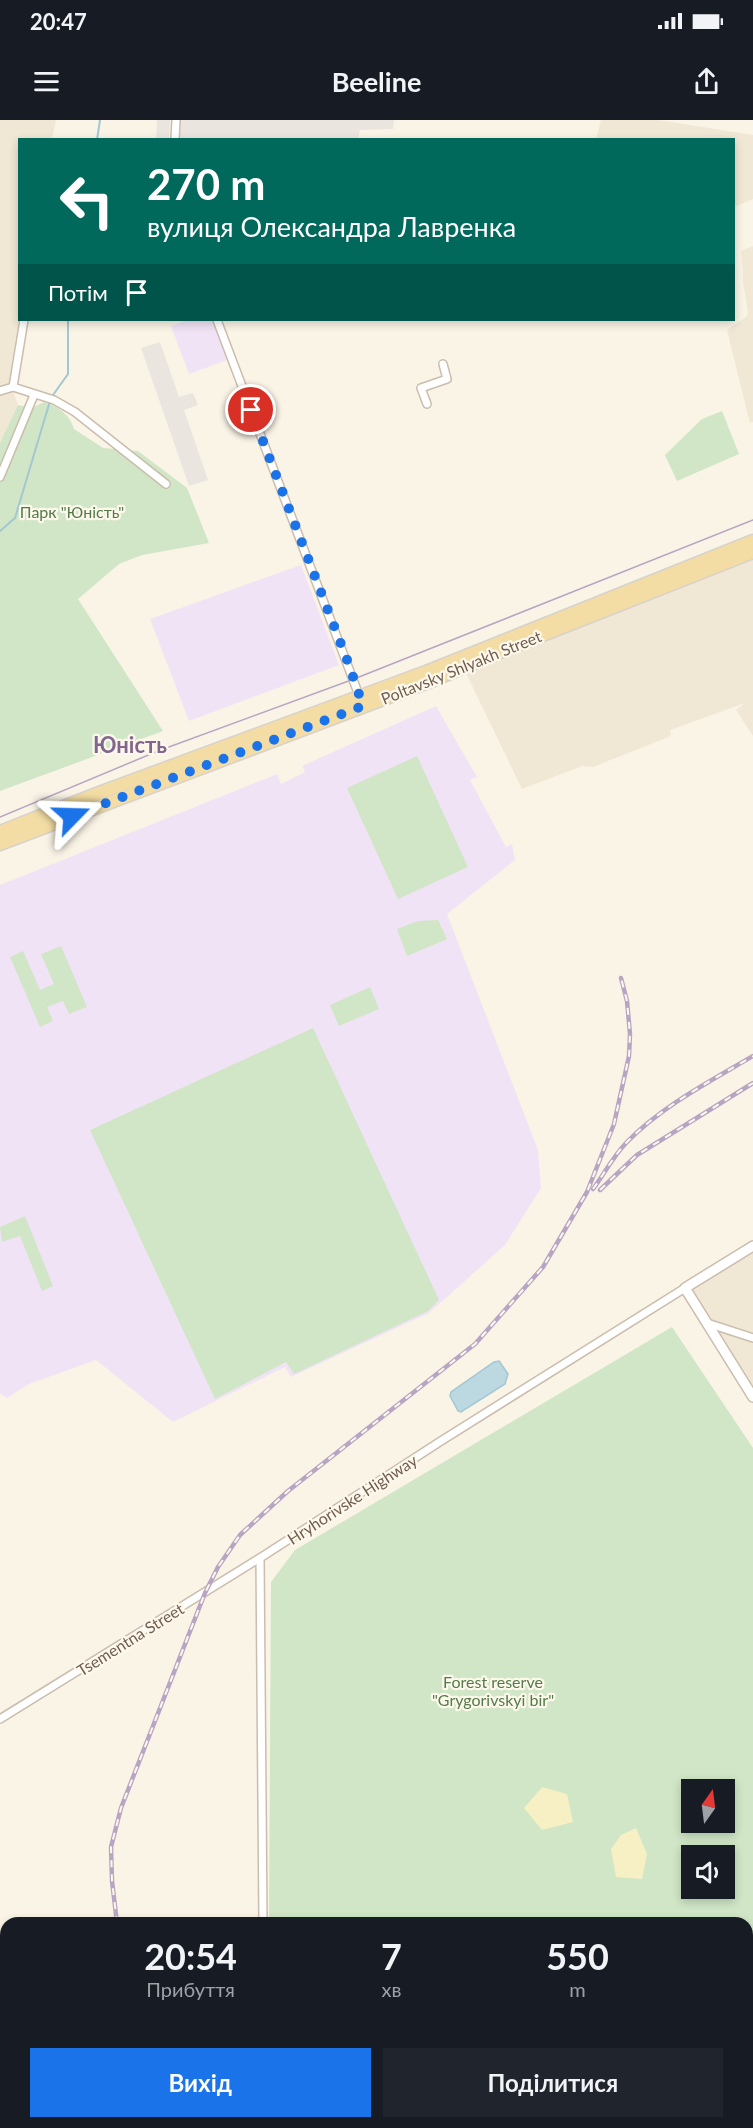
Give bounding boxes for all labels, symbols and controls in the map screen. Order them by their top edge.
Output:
text: 20:47 [30,8,87,35]
icon: menu [30,65,63,98]
text: Beeline [332,65,421,98]
icon: share [690,65,723,98]
text: 270 m [147,159,265,209]
icon: left [48,162,126,240]
text: вулиця Олександра Лавренка [147,210,516,243]
icon: arrive [120,276,153,309]
text: Потім [48,279,108,306]
pin [225,384,276,435]
icon: arrive [234,393,267,426]
park label: Парк "Юність" [20,502,124,521]
street label: Poltavsky Shlyakh Street [378,626,544,708]
district label: Юність [93,731,167,758]
position arrow [40,784,104,848]
street label: Hryhorivske Highway [284,1450,421,1548]
street label: Tsementna Street [73,1598,187,1679]
park label: Forest reserve "Grygorivskyi bir" [432,1672,554,1709]
north arrow [681,1779,735,1833]
map controls [681,1779,735,1899]
button: sound [681,1845,735,1899]
text: 20:54 [144,1934,237,1978]
text: 7 [381,1934,402,1978]
text: 550 [546,1934,609,1978]
text: Прибуття [146,1977,235,2001]
text: хв [382,1977,402,2001]
text: m [569,1977,586,2001]
button: Вихід [30,2048,371,2117]
button: Поділитися [383,2048,723,2117]

